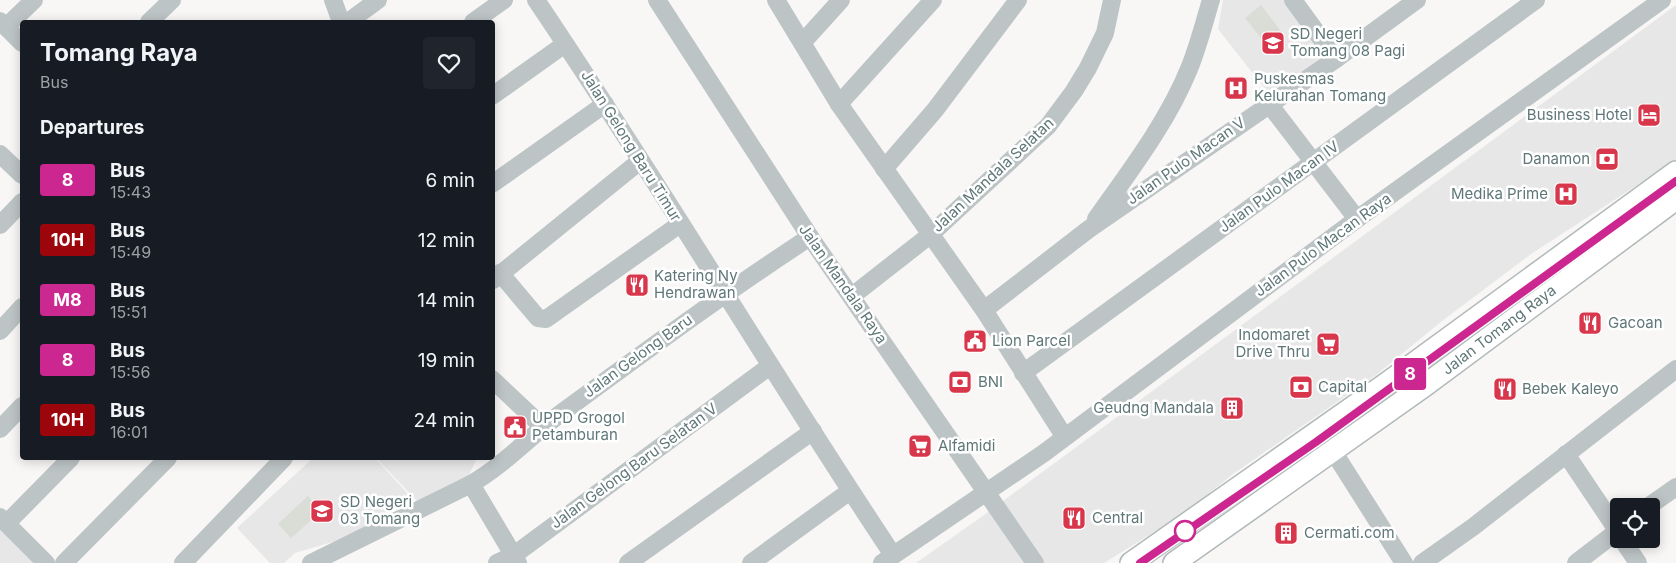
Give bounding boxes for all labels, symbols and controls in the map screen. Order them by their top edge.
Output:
place label: SD Negeri Tomang 08 Pagi [1290,24,1405,60]
school or university icon: SD Negeri Tomang 08 Pagi [1260,30,1286,56]
button: heart [423,37,475,89]
text: Tomang Raya [40,38,198,67]
street label: Jalan Gelong Baru Timur [577,67,686,225]
place label: Puskesmas Kelurahan Tomang [1254,69,1386,105]
text: Bus [40,72,68,92]
hospital icon: Puskesmas Kelurahan Tomang [1223,75,1249,101]
hotel icon: Business Hotel [1636,102,1662,128]
place label: Business Hotel [1527,105,1632,124]
street label: Jalan Mandala Selatan [928,113,1057,236]
street label: Jalan Pulo Macan V [1123,113,1248,209]
text: Departures [40,116,144,139]
street label: Jalan Pulo Macan IV [1215,137,1343,237]
bank icon: Danamon [1594,146,1620,172]
place label: Danamon [1522,149,1590,168]
text: Bus [110,159,145,182]
text: 8 [62,169,73,190]
text: 6 min [425,169,475,192]
hospital icon: Medika Prime [1553,181,1579,207]
text: 15:43 [110,182,151,202]
place label: Medika Prime [1451,184,1548,203]
street label: Jalan Pulo Macan Raya [1251,189,1395,301]
text: Bus [110,219,145,242]
street label: Jalan Mandala Raya [795,220,892,347]
text: 10H [51,229,84,250]
text: 12 min [418,229,475,252]
text: 15:49 [110,242,151,262]
place label: Katering Ny Hendrawan [654,266,738,302]
restaurant icon: Katering Ny Hendrawan [624,272,650,298]
text: Bus [110,279,145,302]
street label: Jalan Tomang Raya [1438,280,1560,379]
text: M8 [53,289,82,310]
text: 14 min [417,289,475,312]
text: 15:51 [110,302,147,322]
street label: Jalan Gelong Baru [580,310,696,401]
restaurant icon: Gacoan [1577,310,1603,336]
place label: Gacoan [1608,313,1663,332]
place label: Indomaret Drive Thru [1235,325,1310,361]
public building icon: Lion Parcel [962,328,988,354]
place label: Lion Parcel [992,331,1071,350]
supermarket icon: Indomaret Drive Thru [1315,331,1341,357]
text: Bus [110,339,145,362]
text: 8 [62,349,73,370]
text: 19 min [418,349,475,372]
line badge: 8 [1394,358,1426,390]
text: 15:56 [110,362,151,382]
text: 8 [1404,363,1416,384]
bank icon: BNI [947,369,973,395]
place label: BNI [978,372,1003,391]
bank icon: Capital [1288,374,1314,400]
restaurant icon: Bebek Kaleyo [1492,376,1518,402]
place label: Capital [1318,377,1367,396]
place label: Bebek Kaleyo [1522,379,1619,398]
building icon: Geudng Mandala [1219,395,1245,421]
place label: Geudng Mandala [1093,398,1214,417]
text: Bus [110,399,145,422]
street label: Jalan Gelong Baru Selatan V [547,399,721,532]
place label: UPPD Grogol Petamburan [532,408,625,444]
text: 10H [51,409,84,430]
text: 24 min [414,409,475,432]
public building icon: UPPD Grogol Petamburan [502,414,528,440]
text: 16:01 [110,422,148,442]
supermarket icon: Alfamidi [907,433,933,459]
place label: Alfamidi [938,436,995,455]
place label: SD Negeri 03 Tomang [340,492,420,528]
school or university icon: SD Negeri 03 Tomang [309,498,335,524]
map controls [1610,498,1660,548]
button: locate [1610,498,1660,548]
restaurant icon: Central [1061,505,1087,531]
place label: Central [1092,508,1143,527]
unlabelled marker [1174,520,1196,542]
building icon: Cermati.com [1273,520,1299,546]
place label: Cermati.com [1304,523,1395,542]

